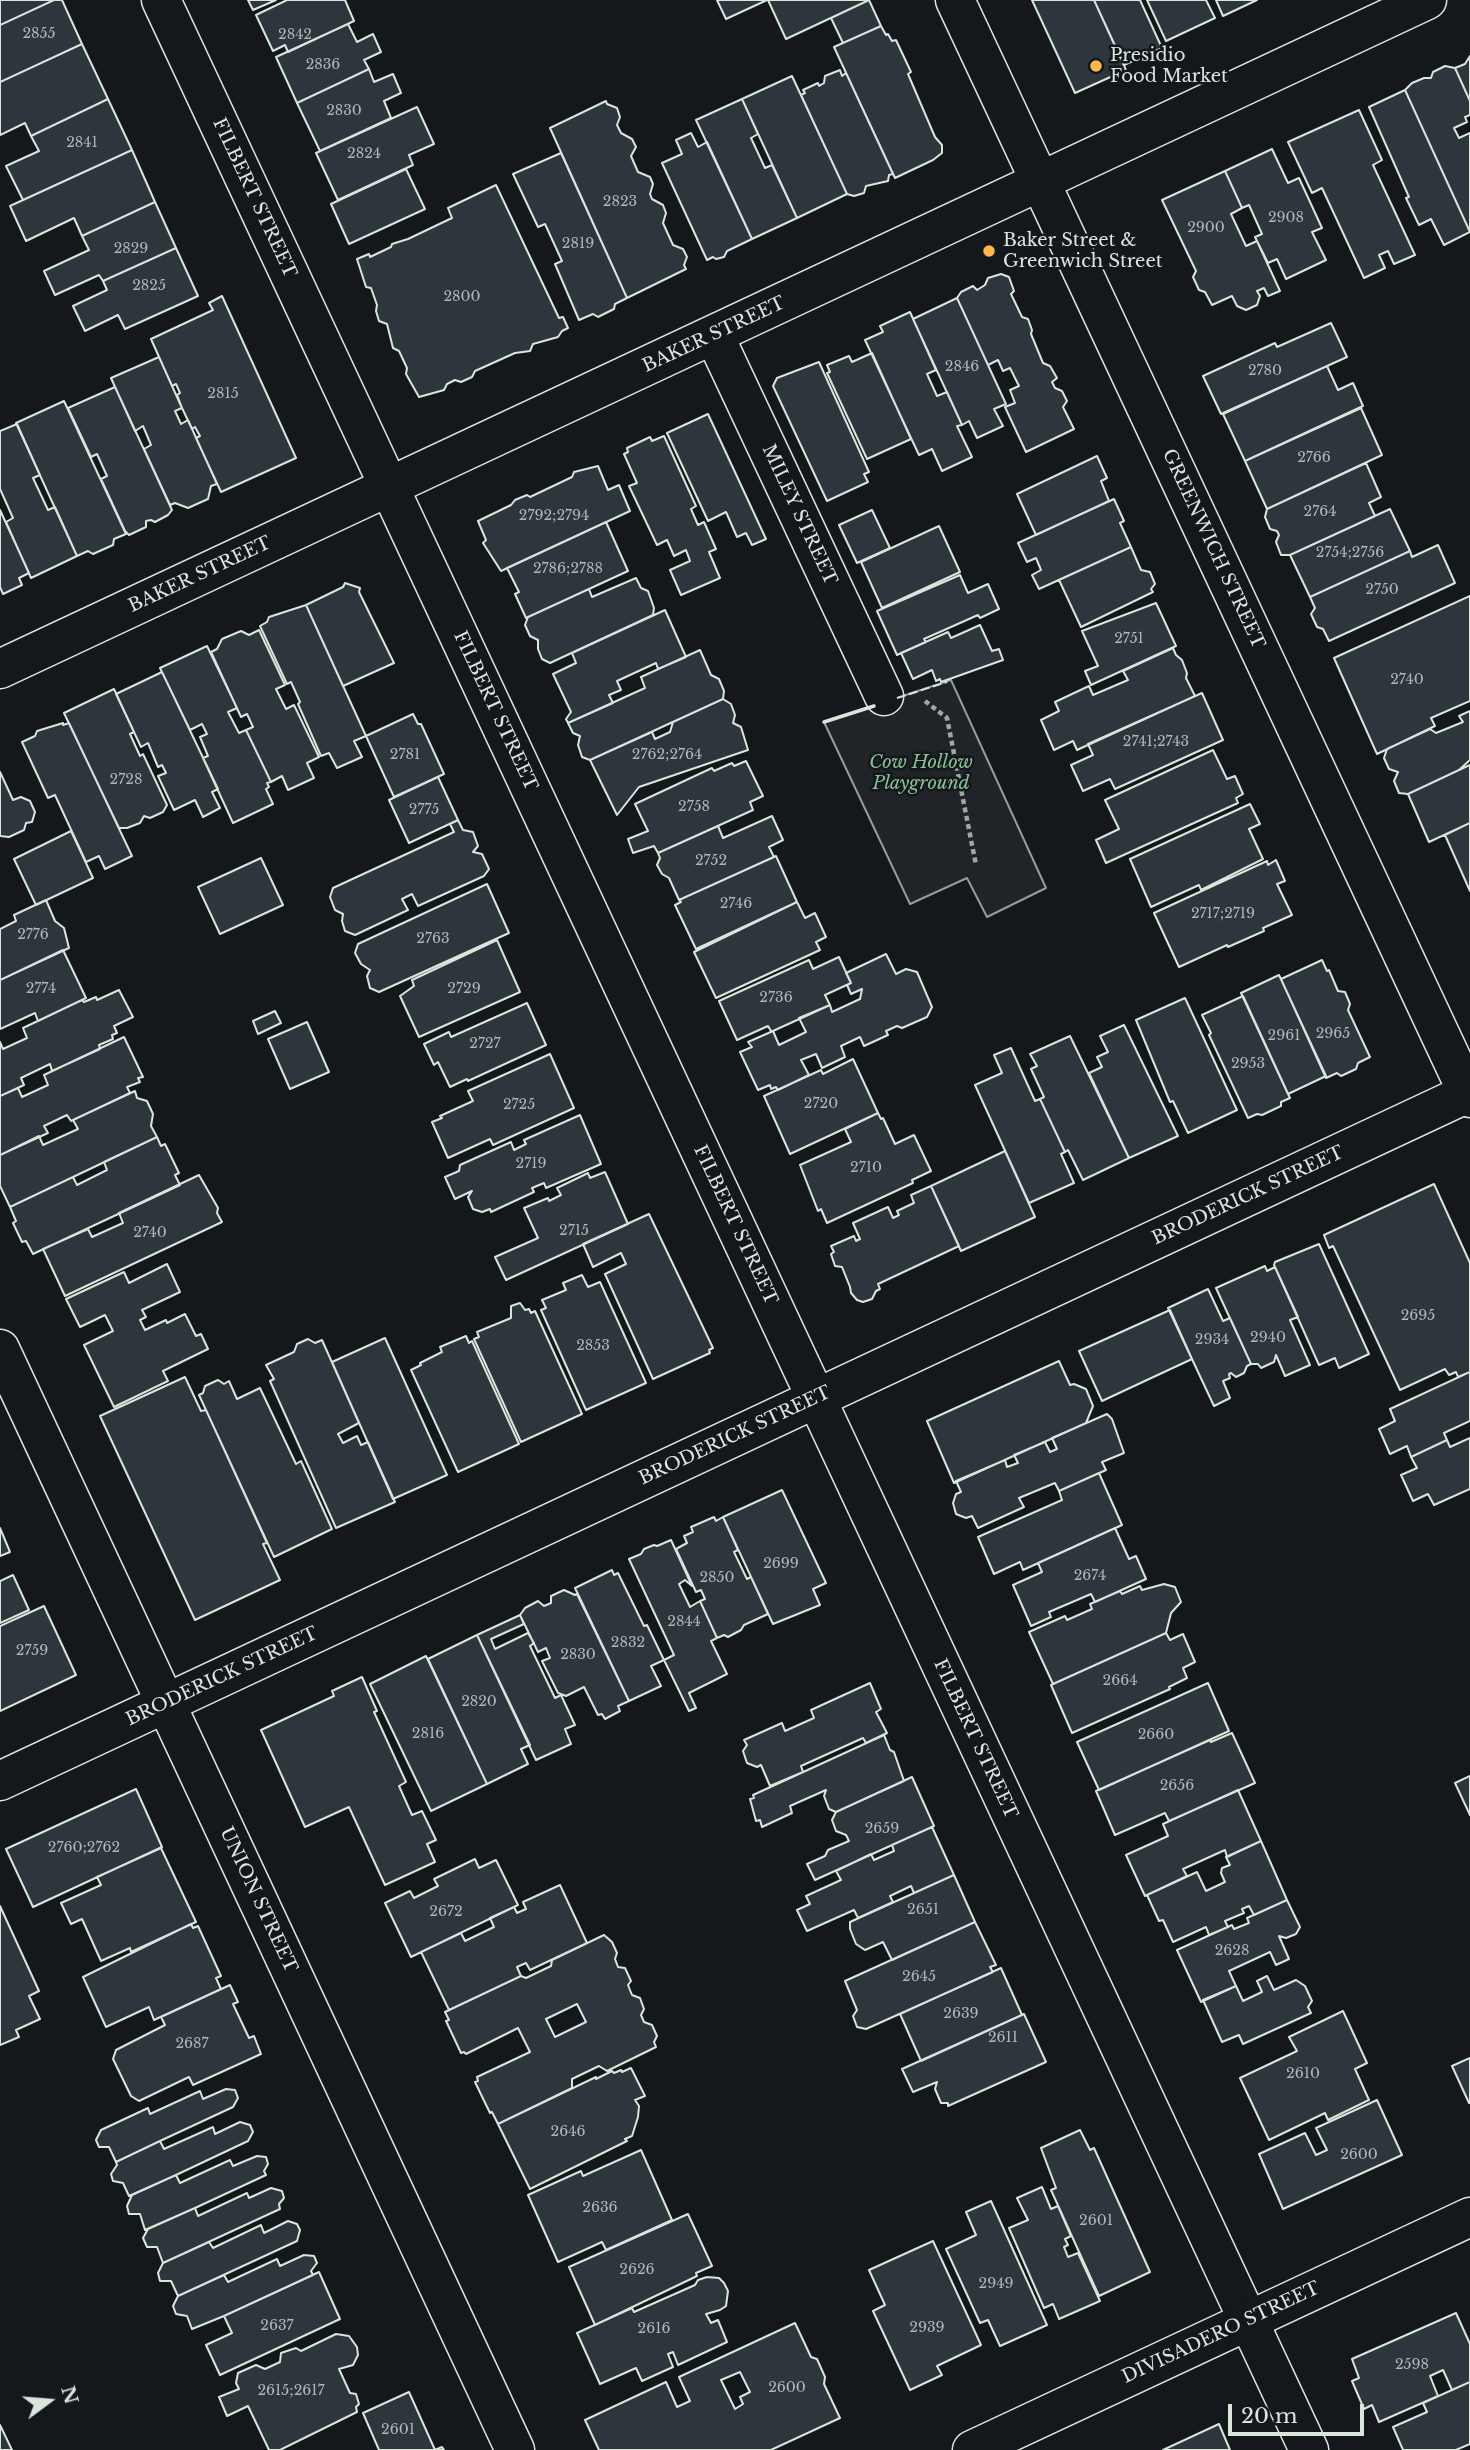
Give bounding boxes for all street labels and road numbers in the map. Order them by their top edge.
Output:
street label: FILBERT STREET [208,115,300,281]
street label: BAKER STREET [639,293,789,377]
street label: MILEY STREET [757,441,841,589]
street label: GREENWICH STREET [1157,446,1269,652]
street label: BAKER STREET [125,533,275,617]
street label: FILBERT STREET [449,628,541,794]
street label: FILBERT STREET [689,1142,781,1308]
street label: BRODERICK STREET [1149,1142,1347,1250]
street label: BRODERICK STREET [636,1382,834,1490]
street label: BRODERICK STREET [123,1623,321,1731]
street label: FILBERT STREET [929,1656,1021,1822]
street label: UNION STREET [215,1824,301,1976]
street label: DIVISADERO STREET [1119,2278,1323,2388]

